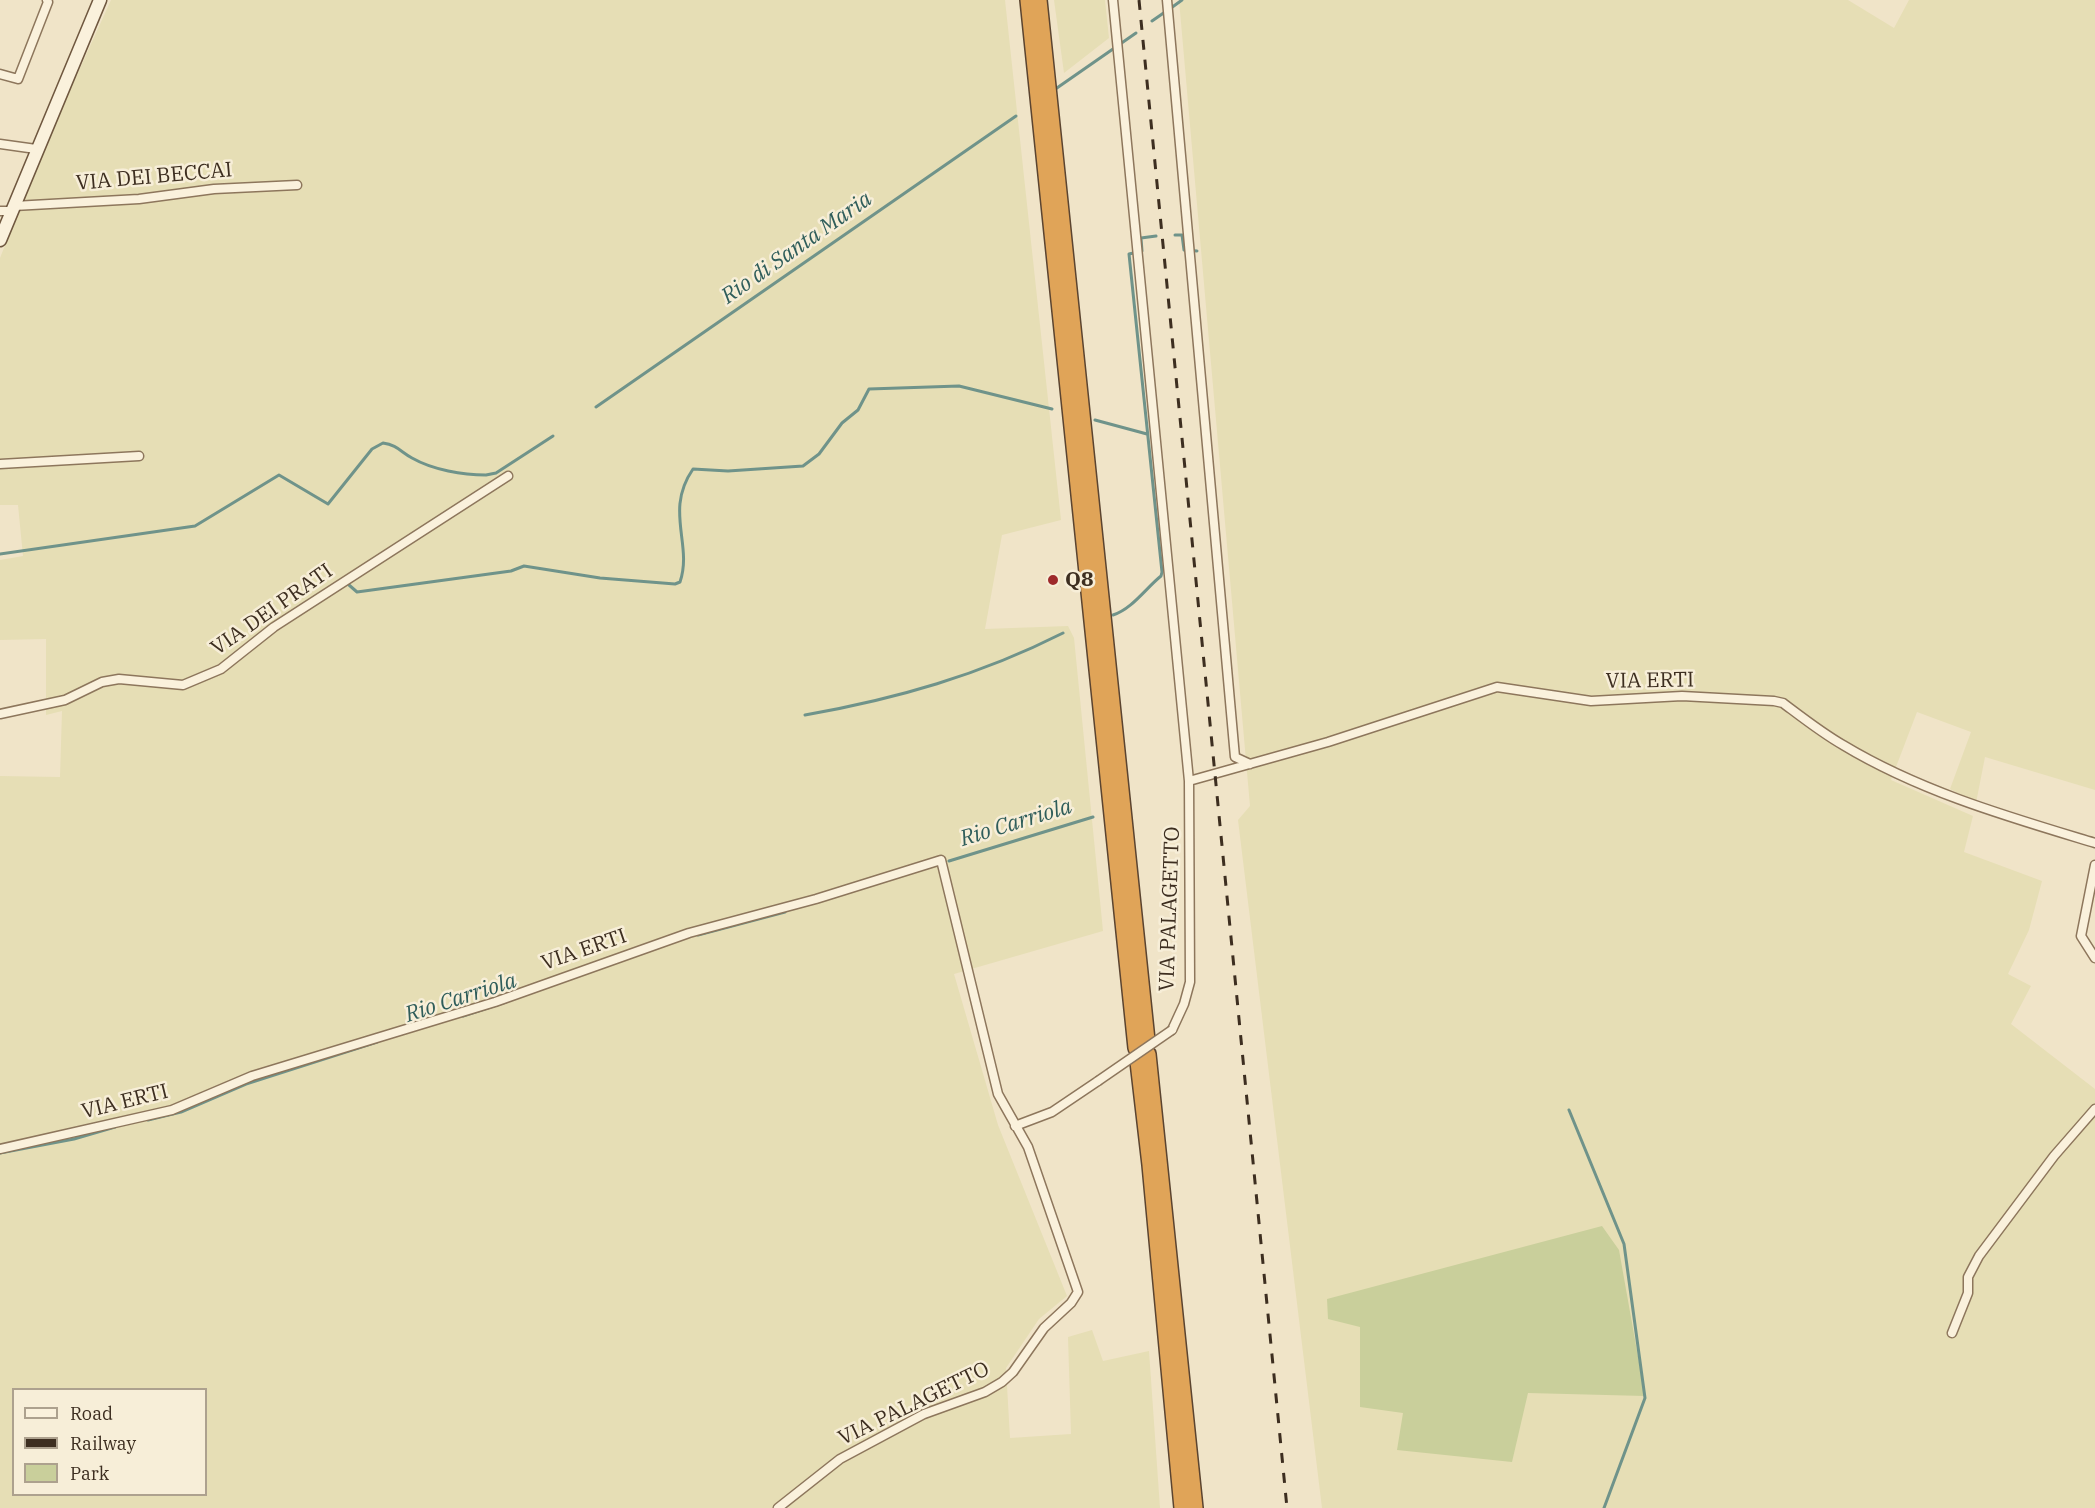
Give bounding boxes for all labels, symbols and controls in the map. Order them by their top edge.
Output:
street label: VIA DEI BECCAI [75,158,233,196]
water label: Rio di Santa Maria [717,186,877,310]
street label: VIA DEI PRATI [206,559,338,661]
place label: Q8 [1065,567,1094,593]
marker: Q8 [1046,573,1060,587]
street label: VIA ERTI [1606,668,1694,694]
water label: Rio Carriola [957,793,1075,853]
street label: VIA PALAGETTO [1155,826,1185,992]
street label: VIA ERTI [538,924,630,976]
water label: Rio Carriola [402,968,520,1028]
street label: VIA ERTI [79,1079,171,1125]
street label: VIA PALAGETTO [834,1357,994,1451]
legend [12,1388,207,1496]
text: Road [70,1402,113,1425]
text: Railway [70,1432,136,1455]
text: Park [70,1462,109,1485]

